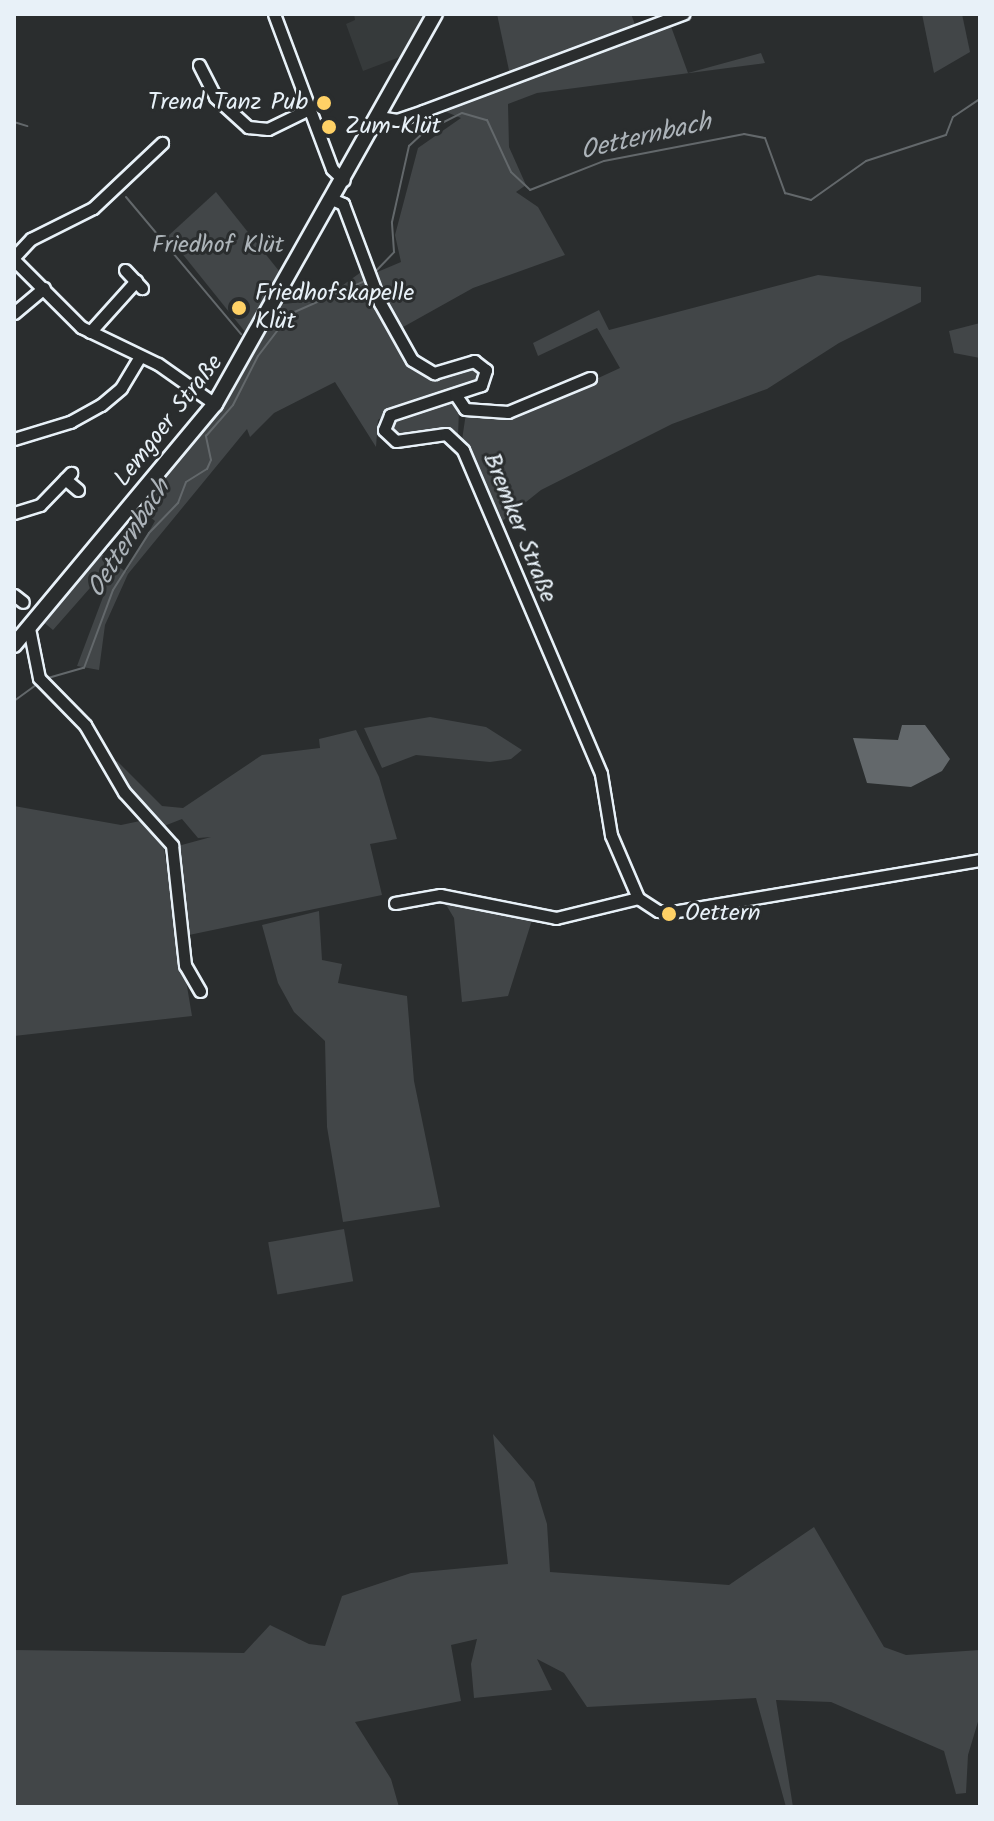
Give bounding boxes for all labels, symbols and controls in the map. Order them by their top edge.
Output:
place label: Trend Tanz Pub [148,89,308,117]
marker: Trend Tanz Pub [315,94,333,112]
water label: Oetternbach [578,108,714,168]
place label: Zum Klüt [345,113,441,141]
marker: Zum Klüt [320,118,338,136]
park label: Friedhof Klüt [152,232,284,260]
place label: Friedhofskapelle Klüt [255,280,414,336]
marker: Friedhofskapelle Klüt [230,299,248,317]
street label: Lemgoer Straße [108,349,230,493]
street label: Bremker Straße [476,449,562,607]
water label: Oetternbach [81,474,179,604]
place label: Oettern [685,900,761,928]
marker: Oettern [660,905,678,923]

